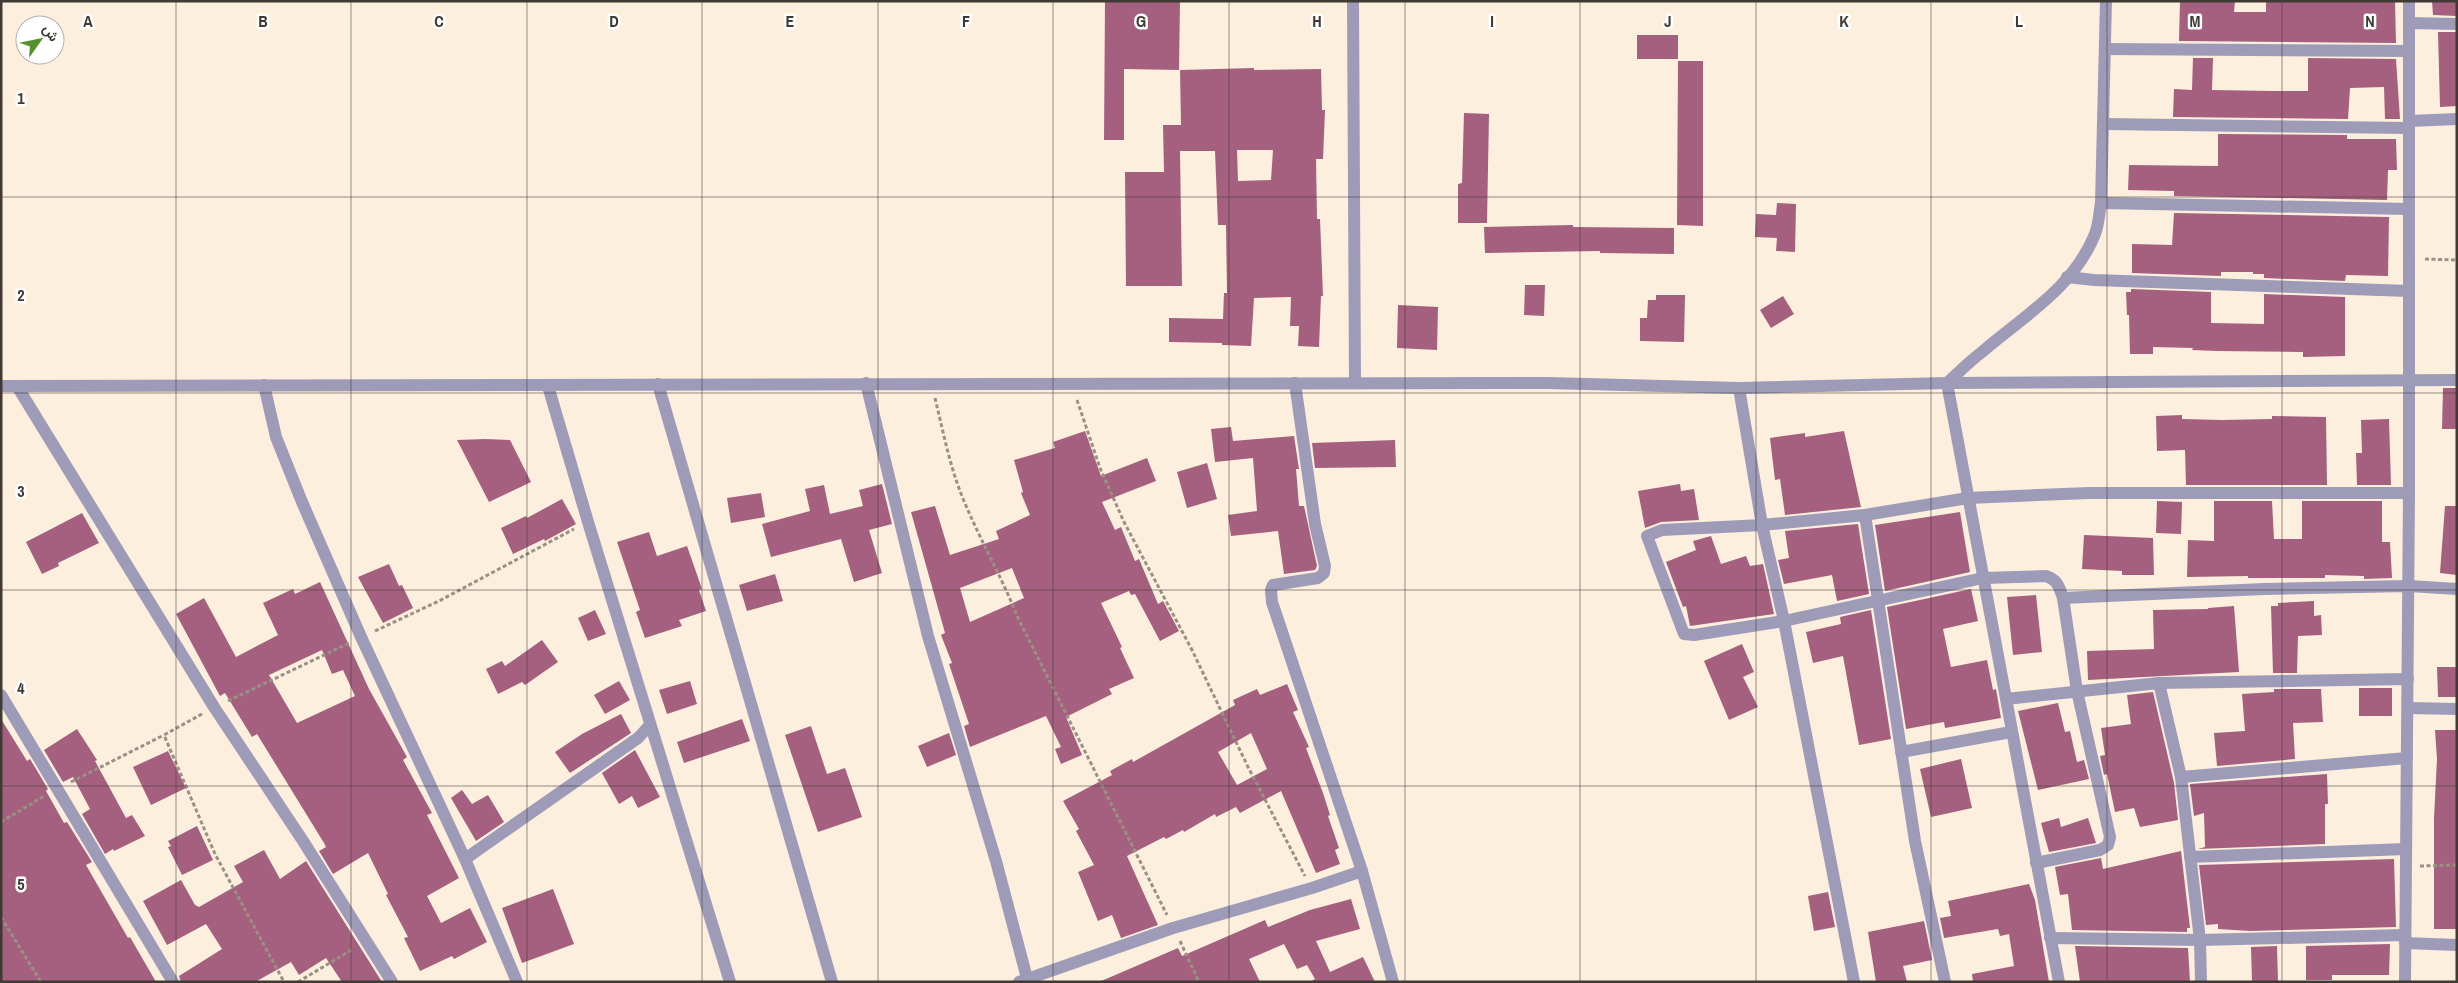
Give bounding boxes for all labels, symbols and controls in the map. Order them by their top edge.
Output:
text: A [83,10,93,32]
text: B [258,10,268,32]
text: C [434,10,444,32]
text: D [609,10,619,32]
text: E [786,10,795,32]
text: F [962,10,970,32]
text: G [1136,10,1146,32]
text: H [1312,10,1322,32]
text: I [1490,10,1494,32]
text: J [1664,10,1672,32]
text: K [1839,10,1849,32]
text: L [2015,10,2023,32]
text: M [2190,10,2201,32]
text: N [2365,10,2375,32]
north arrow [15,15,65,65]
text: ش [39,21,63,45]
text: 1 [17,87,25,109]
text: 2 [17,284,25,306]
text: 3 [17,480,25,502]
text: 4 [17,677,25,699]
text: 5 [17,873,25,895]

